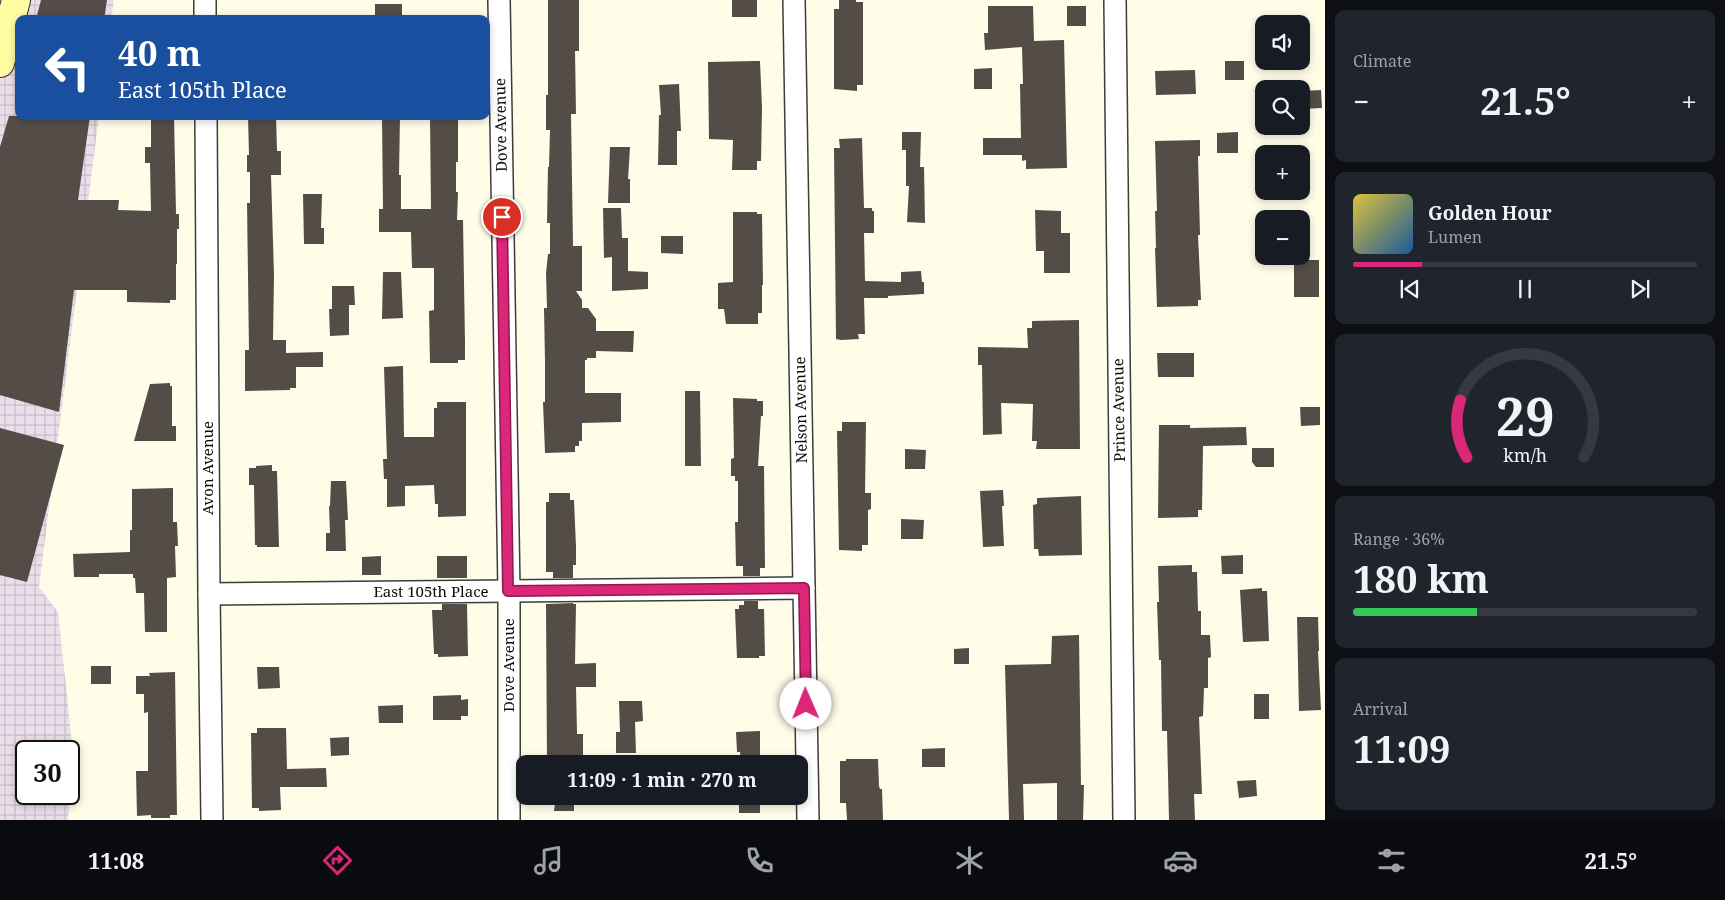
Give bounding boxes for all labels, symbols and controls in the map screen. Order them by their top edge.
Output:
map controls [1255,15,1310,265]
button: sound [1255,15,1310,70]
text: 40 m [118,29,201,76]
icon: left [35,35,100,100]
text: Climate [1353,50,1411,72]
text: East 105th Place [118,74,287,104]
text: 21.5° [1480,74,1571,126]
street label: Dove Avenue [489,78,511,172]
button: search [1255,80,1310,135]
text: − [1353,82,1369,120]
text: + [1681,82,1697,120]
button: + [1255,145,1310,200]
pin [481,196,523,238]
text: Golden Hour [1428,200,1552,226]
icon: arrive [488,203,516,231]
button: − [1255,210,1310,265]
text: Lumen [1428,226,1482,248]
icon: previous [1396,275,1424,303]
icon: pause [1511,275,1539,303]
icon: next [1626,275,1654,303]
street label: Nelson Avenue [789,356,811,464]
street label: Prince Avenue [1107,358,1129,462]
text: 29 [1496,380,1554,451]
street label: Avon Avenue [197,421,217,515]
text: km/h [1503,443,1547,467]
text: Range · 36% [1353,528,1445,550]
text: 180 km [1353,552,1489,604]
street label: East 105th Place [373,581,489,601]
street label: Dove Avenue [498,618,518,712]
position arrow [779,677,831,729]
text: Arrival [1353,698,1408,720]
text: 11:09 [1353,722,1450,774]
speed limit sign: 30 [15,740,80,805]
text: 11:09 · 1 min · 270 m [567,767,757,793]
icon: directions [320,843,355,878]
icon: music [531,843,566,878]
icon: phone [742,843,777,878]
icon: climate [952,843,987,878]
icon: car [1163,843,1198,878]
icon: filters [1374,843,1409,878]
text: 11:08 [88,845,144,875]
text: 21.5° [1585,845,1637,875]

